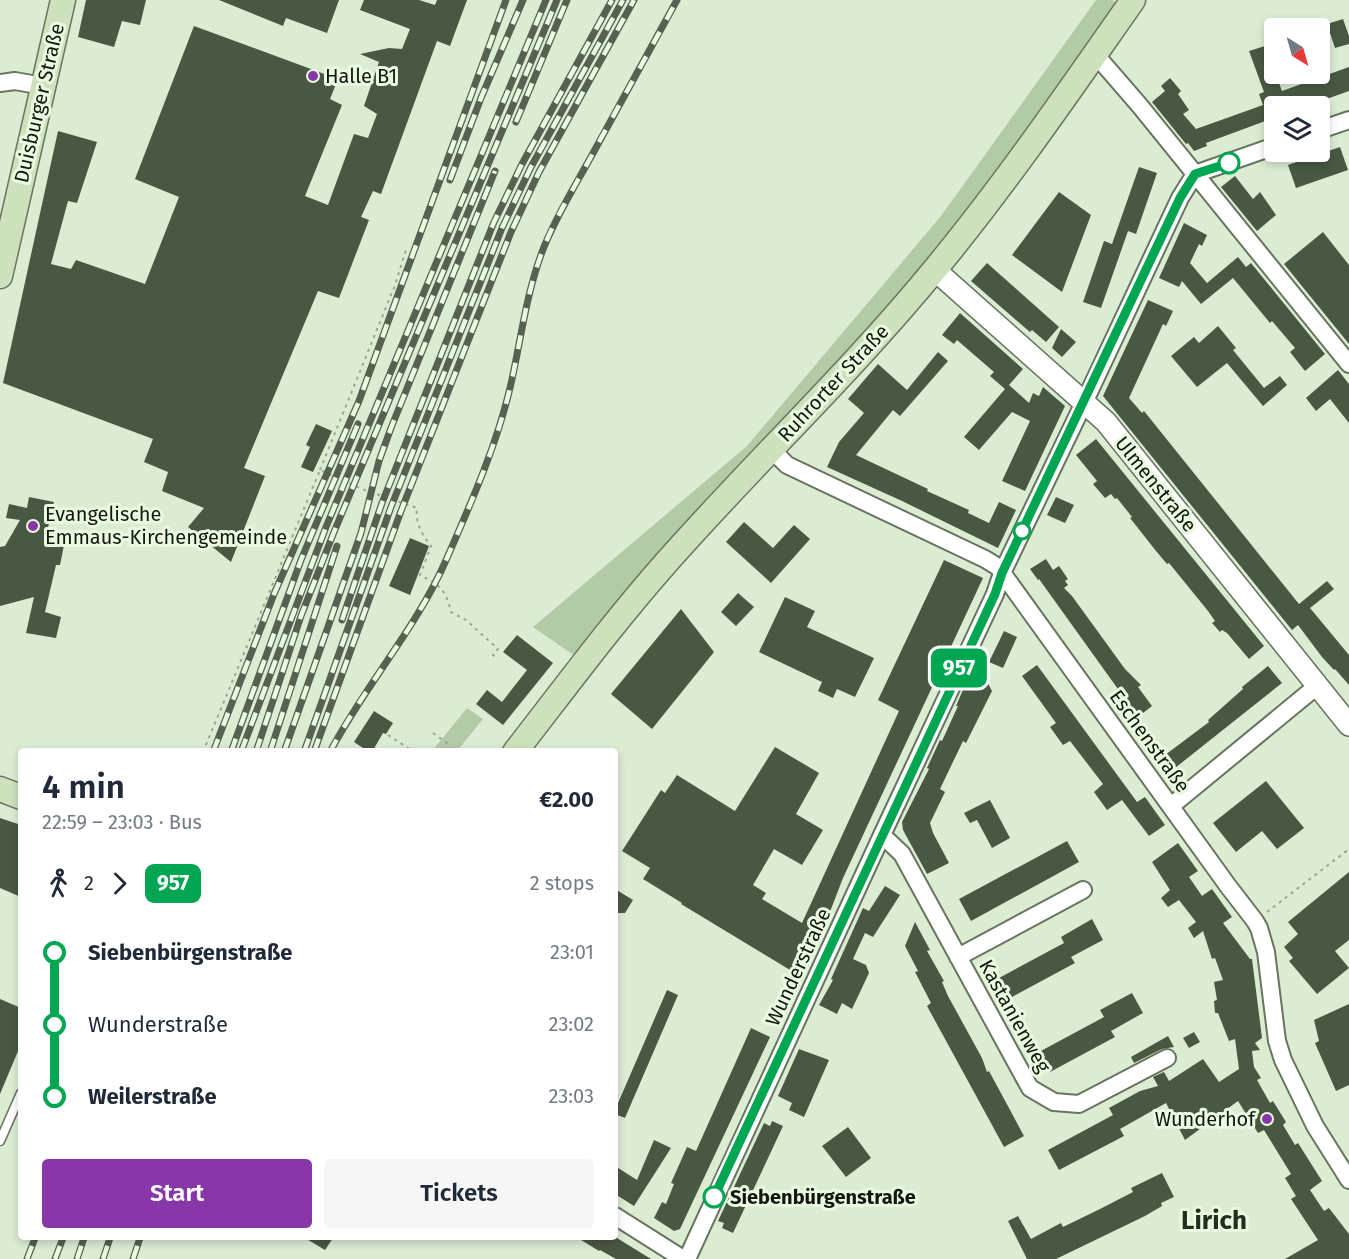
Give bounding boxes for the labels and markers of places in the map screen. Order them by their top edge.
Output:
place label: Halle B1 [325,64,397,88]
marker: Halle B1 [306,69,320,83]
unlabelled marker [1218,152,1240,174]
place label: Evangelische Emmaus-Kirchengemeinde [45,502,287,549]
marker: Evangelische Emmaus-Kirchengemeinde [26,519,40,533]
unlabelled marker [1013,522,1031,540]
place label: Wunderhof [1155,1107,1256,1131]
marker: Wunderhof [1260,1112,1274,1126]
place label: Siebenbürgenstraße [730,1185,916,1209]
marker: Siebenbürgenstraße [703,1186,725,1208]

